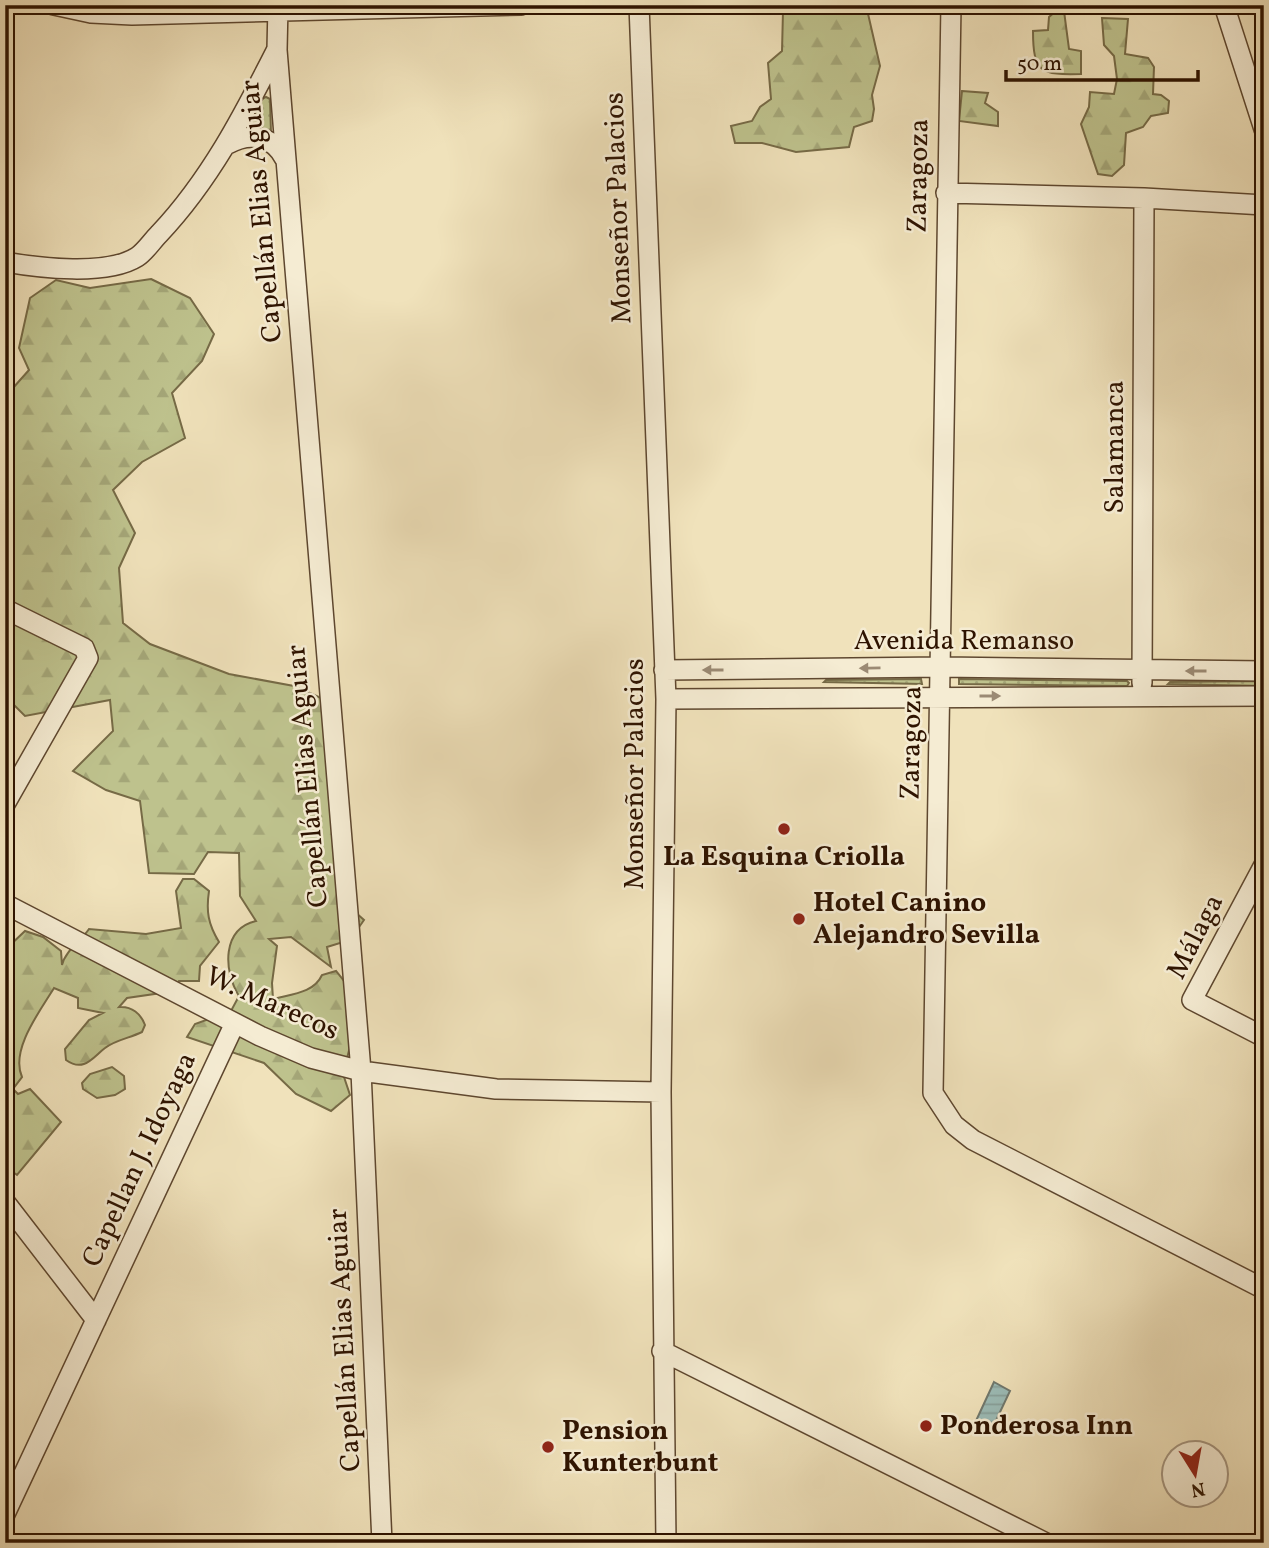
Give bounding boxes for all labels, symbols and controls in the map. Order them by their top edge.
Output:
scale bar [1006,38,1199,82]
text: 50 m [1017,50,1062,79]
street label: Capellán Elias Aguiar [231,78,293,344]
street label: Monseñor Palacios [595,92,643,324]
street label: Zaragoza [899,118,939,234]
street label: Salamanca [1096,380,1135,514]
street label: Avenida Remanso [854,622,1074,661]
street label: Capellán Elias Aguiar [277,643,339,909]
street label: Monseñor Palacios [616,658,655,890]
one-way arrow [859,663,881,674]
one-way arrow [701,664,723,676]
one-way arrow [1184,665,1206,677]
street label: Zaragoza [892,685,932,801]
one-way arrow [979,690,1001,702]
marker: La Esquina Criolla [776,821,792,837]
place label: La Esquina Criolla [663,838,905,877]
place label: Hotel Canino Alejandro Sevilla [813,884,1040,955]
street label: Málaga [1158,888,1234,986]
marker: Hotel Canino Alejandro Sevilla [791,911,807,927]
street label: W. Marecos [199,957,345,1051]
street label: Capellan J. Idoyaga [73,1046,207,1274]
street label: Capellán Elias Aguiar [319,1207,371,1473]
place label: Ponderosa Inn [940,1407,1133,1446]
place label: Pension Kunterbunt [562,1412,718,1483]
marker: Ponderosa Inn [918,1418,934,1434]
marker: Pension Kunterbunt [540,1439,556,1455]
north arrow [1160,1440,1230,1510]
text: N [1188,1475,1207,1503]

